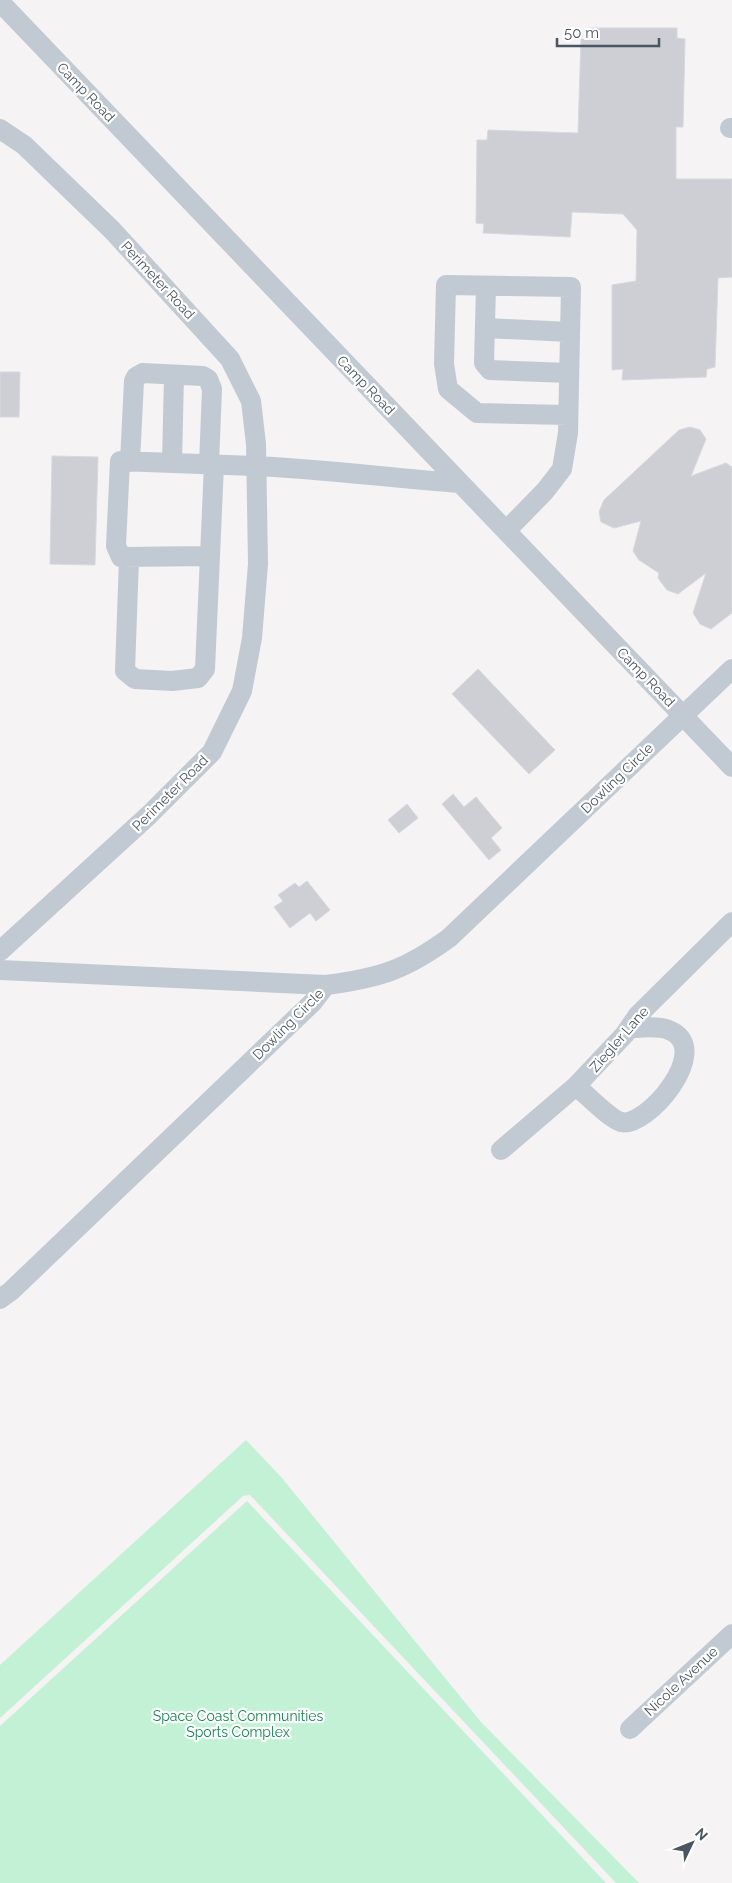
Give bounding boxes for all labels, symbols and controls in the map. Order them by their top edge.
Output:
scale bar [557,15,660,47]
text: 50 m [564,24,599,42]
street label: Camp Road [54,59,118,125]
street label: Perimeter Road [118,238,198,322]
street label: Camp Road [334,352,398,418]
street label: Camp Road [614,644,678,710]
street label: Dowling Circle [578,740,656,816]
street label: Perimeter Road [129,752,211,834]
street label: Dowling Circle [249,985,327,1063]
street label: Ziegler Lane [586,1003,652,1075]
street label: Nicole Avenue [641,1643,721,1719]
park label: Space Coast Communities Sports Complex [153,1708,324,1740]
north arrow [667,1818,717,1868]
text: N [692,1825,711,1843]

